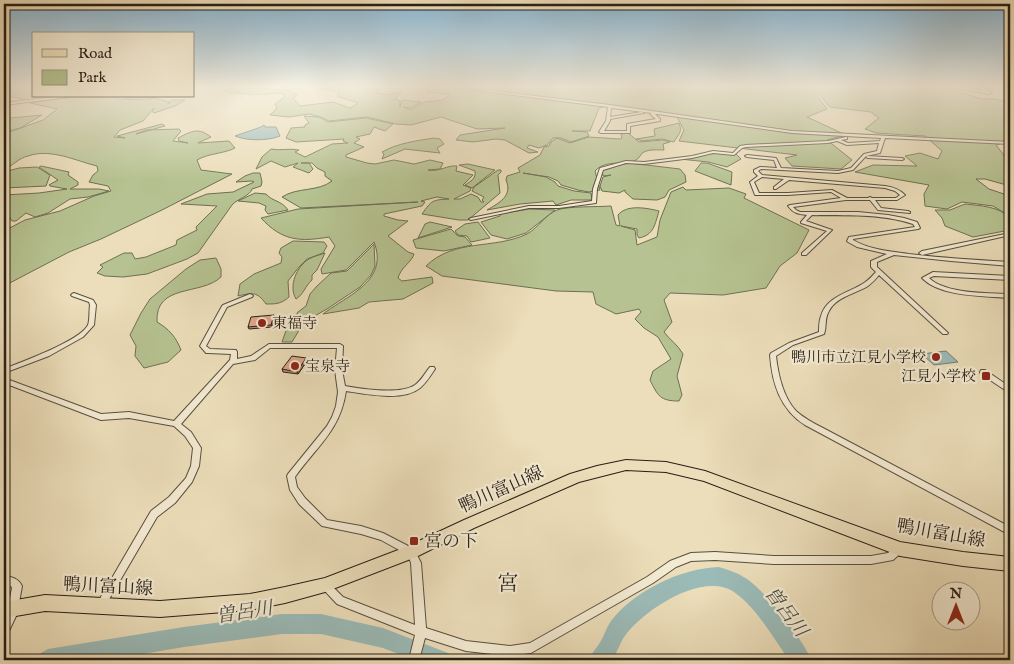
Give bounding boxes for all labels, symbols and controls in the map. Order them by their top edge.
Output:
legend [32,32,195,98]
text: Road [78,44,113,63]
text: Park [78,68,108,87]
place label: 東福寺 [272,314,317,333]
marker: 東福寺 [256,317,268,329]
place label: 鴨川市立江見小学校 [791,348,926,367]
marker: 鴨川市立江見小学校 [930,351,942,363]
place label: 宝泉寺 [305,357,350,376]
marker: 宝泉寺 [289,360,301,372]
place label: 江見小学校 [901,367,976,386]
marker: 江見小学校 [980,370,992,382]
street label: 鴨川富山線 [456,462,547,519]
street label: 鴨川富山線 [894,515,987,554]
place label: 宮の下 [424,531,478,554]
marker: 宮の下 [408,535,420,547]
district label: 宮 [498,571,519,598]
street label: 鴨川富山線 [62,574,153,601]
water label: 曽呂川 [759,582,813,644]
north arrow [932,582,982,632]
text: N [949,585,962,603]
water label: 曽呂川 [214,596,276,629]

